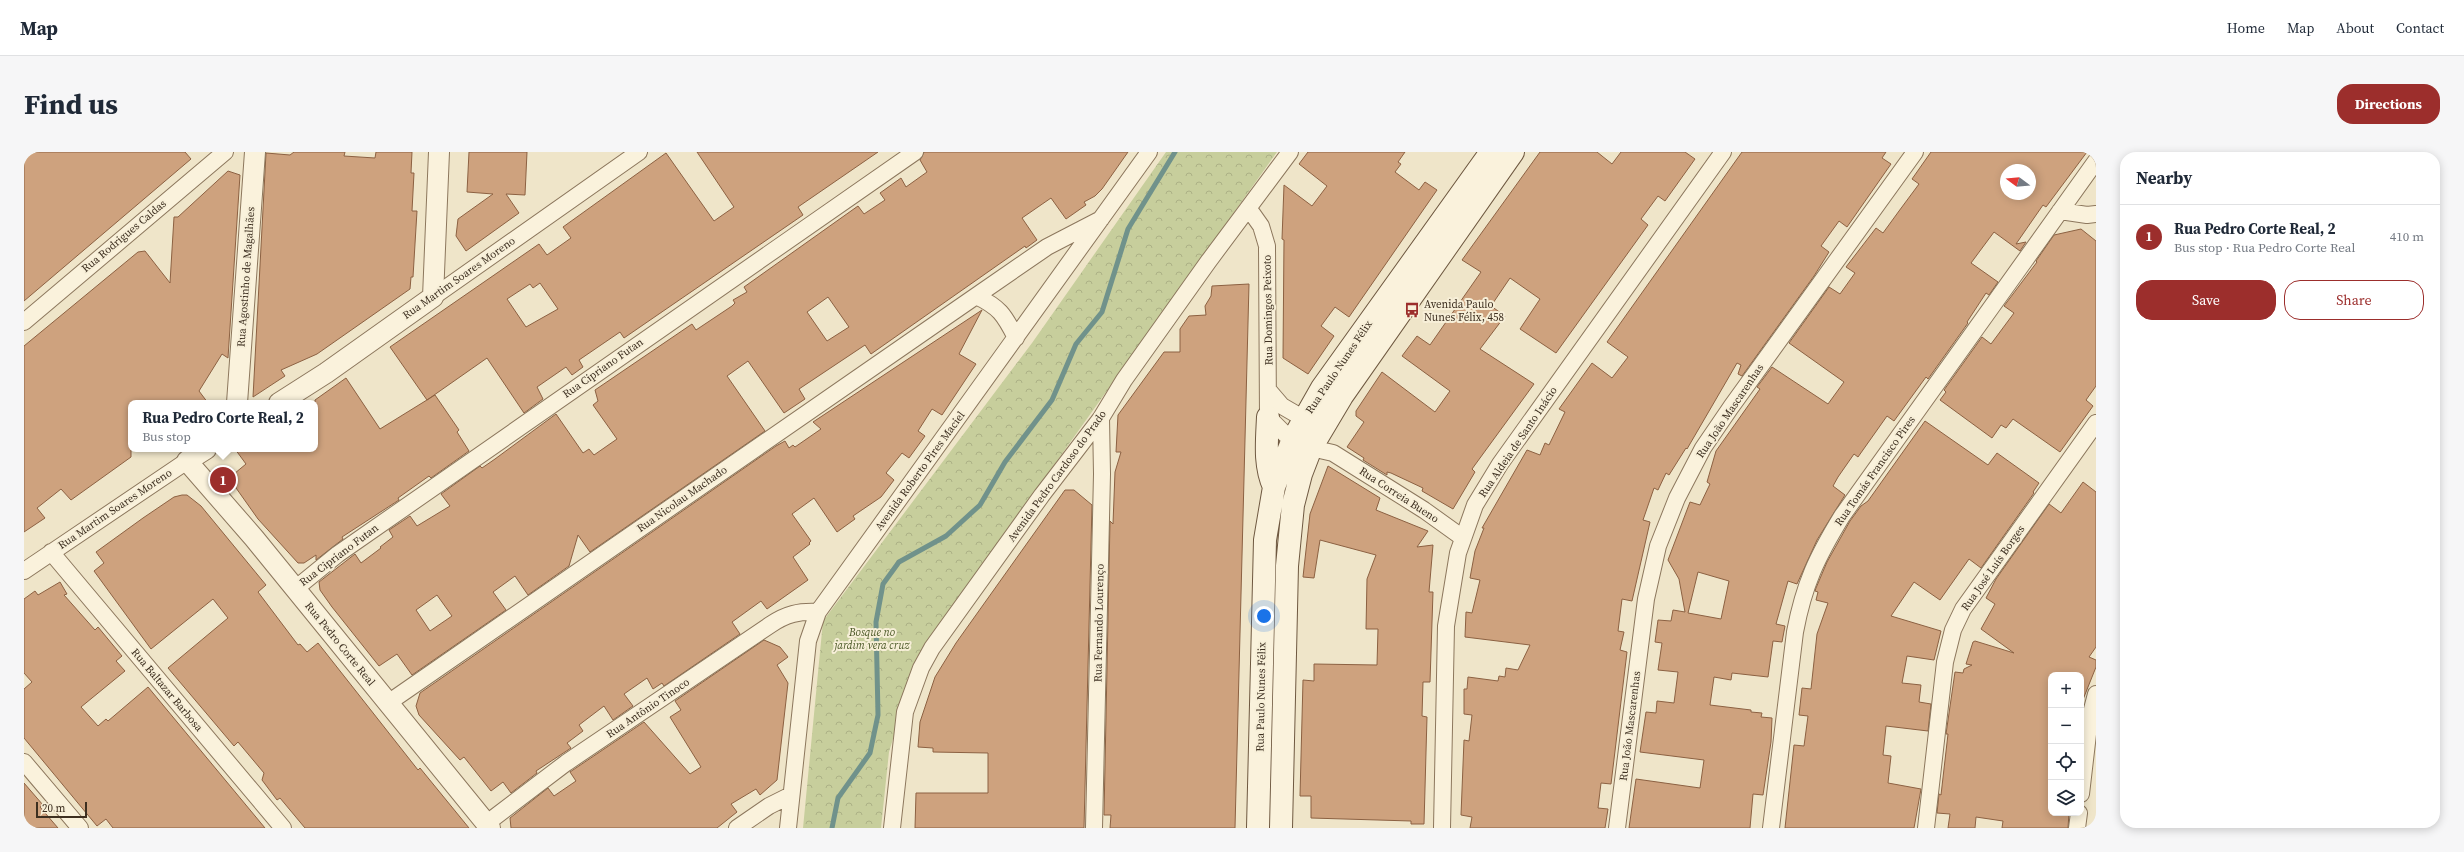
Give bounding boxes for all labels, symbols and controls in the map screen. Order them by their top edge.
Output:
text: Map [20,15,58,41]
text: Home [2227,18,2265,38]
text: Map [2287,18,2314,38]
text: About [2336,18,2374,38]
text: Contact [2396,18,2444,38]
button: Directions [2337,84,2440,124]
text: Find us [24,85,118,123]
north arrow [2000,164,2036,200]
text: Nearby [2136,166,2192,190]
street label: Rua Rodrigues Caldas [79,196,170,276]
street label: Rua Agostinho de Magalhães [234,206,258,348]
text: Rua Pedro Corte Real, 2 [2174,218,2336,239]
text: 1 [2145,228,2153,245]
text: 410 m [2390,228,2424,245]
street label: Rua Martim Soares Moreno [400,233,518,323]
text: Bus stop · Rua Pedro Corte Real [2174,239,2355,256]
street label: Rua Domingos Peixoto [1260,255,1276,365]
button: Save [2136,280,2276,320]
button: Share [2284,280,2424,320]
place label: Avenida Paulo Nunes Félix, 458 [1424,297,1504,325]
bus stop icon: Avenida Paulo Nunes Félix, 458 [1403,301,1421,319]
street label: Rua Paulo Nunes Félix [1302,317,1376,417]
street label: Rua Cipriano Futan [560,334,647,401]
street label: Rua João Mascarenhas [1693,361,1767,461]
street label: Rua Aldeia de Santo Inácio [1475,384,1561,500]
popup [128,400,318,452]
text: Rua Pedro Corte Real, 2 [142,407,304,428]
street label: Avenida Pedro Cardoso do Prado [1004,407,1110,545]
street label: Avenida Roberto Pires Maciel [872,408,968,534]
street label: Rua Tomás Francisco Pires [1831,413,1919,529]
text: Bus stop [142,428,191,445]
street label: Rua Nicolau Machado [634,462,730,536]
street label: Rua Correia Bueno [1356,464,1442,526]
street label: Rua Martim Soares Moreno [55,465,175,553]
pin: 1 [210,465,236,495]
street label: Rua Cipriano Futan [296,520,382,590]
street label: Rua José Luís Borges [1958,522,2028,614]
street label: Rua Fernando Lourenço [1090,564,1108,682]
street label: Rua Pedro Corte Real [301,599,379,689]
your location [1254,606,1274,626]
park label: Bosque no jardim vera cruz [833,625,911,653]
street label: Rua Paulo Nunes Félix [1253,642,1269,752]
street label: Rua Baltazar Barbosa [128,645,206,735]
street label: Rua João Mascarenhas [1616,670,1644,782]
map controls [2048,672,2084,816]
button: + [2048,672,2084,708]
street label: Rua Antônio Tinoco [603,675,693,741]
button: − [2048,708,2084,744]
button: locate [2048,744,2084,780]
button: layers [2048,780,2084,816]
scale bar [36,800,87,819]
text: 20 m [42,801,65,816]

